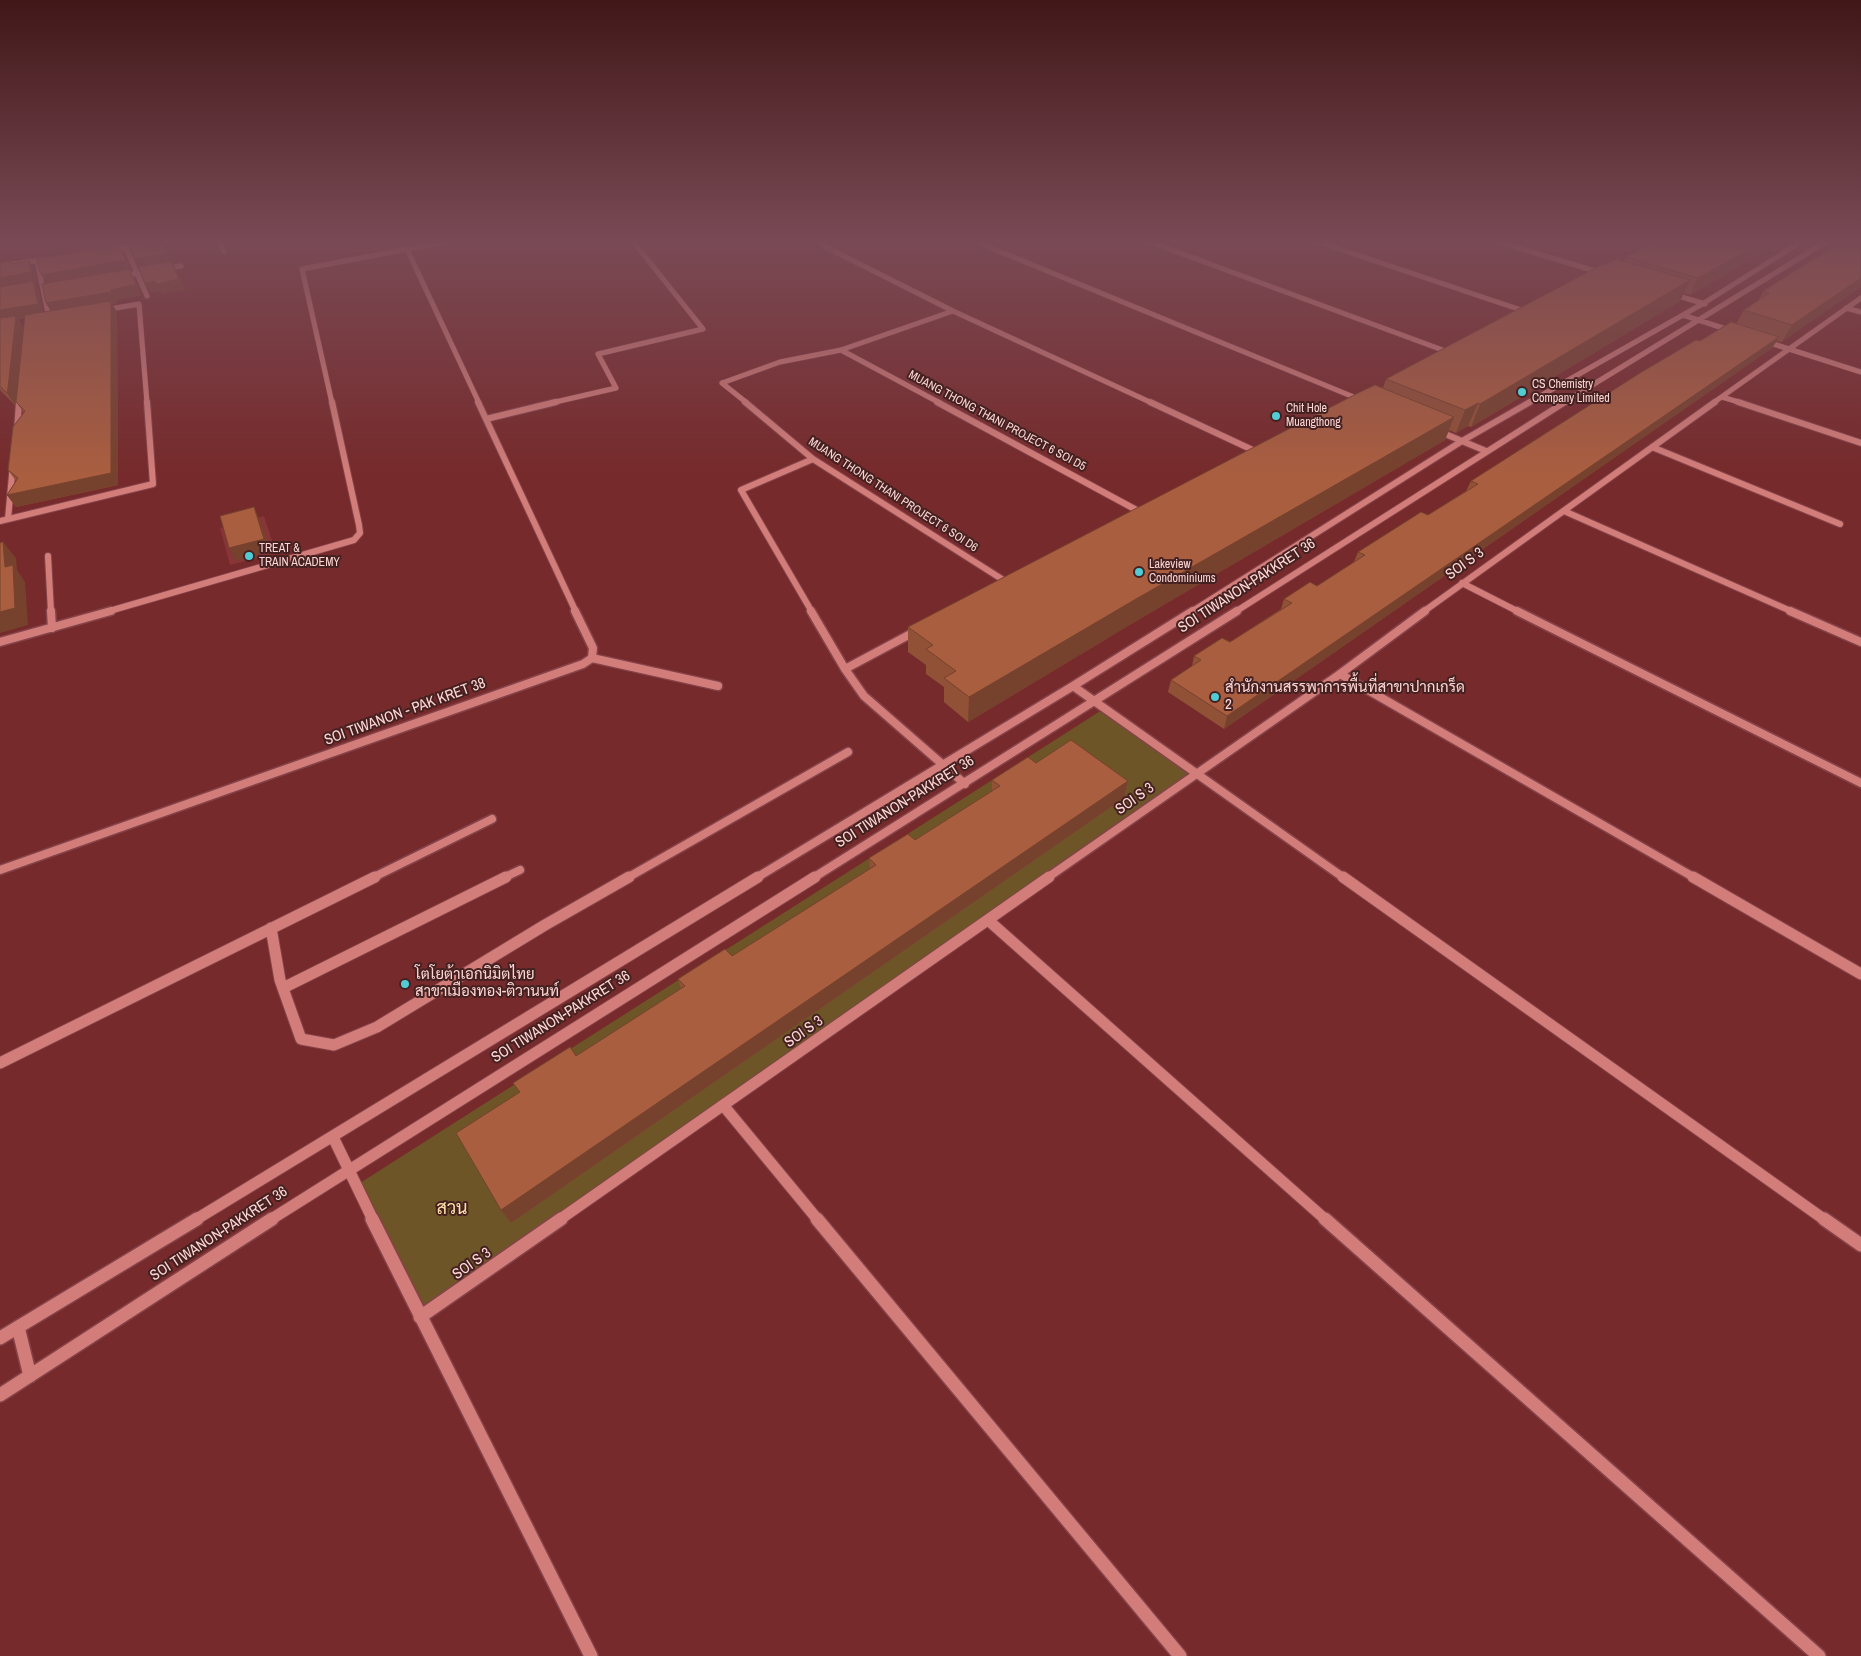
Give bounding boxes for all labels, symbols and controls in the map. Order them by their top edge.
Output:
street label: MUANG THONG THANI PROJECT 6 SOI D5 [906,368,1088,474]
place label: CS Chemistry Company Limited [1532,378,1610,406]
marker: CS Chemistry Company Limited [1516,386,1528,398]
place label: Chit Hole Muangthong [1286,402,1341,430]
marker: Chit Hole Muangthong [1270,410,1282,422]
street label: MUANG THONG THANI PROJECT 6 SOI D6 [806,435,980,555]
street label: SOI TIWANON-PAKKRET 36 [1175,535,1319,637]
place label: TREAT & TRAIN ACADEMY [259,542,340,570]
street label: SOI S 3 [1442,544,1488,584]
marker: TREAT & TRAIN ACADEMY [243,550,255,562]
place label: Lakeview Condominiums [1149,558,1216,586]
marker: Lakeview Condominiums [1133,566,1145,578]
street label: SOI TIWANON - PAK KRET 38 [322,674,488,750]
place label: สำนักงานสรรพาการพื้นที่สาขาปากเกร็ด 2 [1225,679,1465,714]
marker: สำนักงานสรรพาการพื้นที่สาขาปากเกร็ด 2 [1209,691,1221,703]
street label: SOI TIWANON-PAKKRET 36 [832,752,978,852]
street label: SOI S 3 [1112,779,1158,819]
place label: โตโยต้าเอกนิมิตไทย สาขาเมืองทอง-ติวานนท์ [415,966,559,1001]
street label: SOI TIWANON-PAKKRET 36 [488,967,634,1067]
marker: โตโยต้าเอกนิมิตไทย สาขาเมืองทอง-ติวานนท์ [399,978,411,990]
street label: SOI S 3 [781,1012,827,1052]
street label: SOI TIWANON-PAKKRET 36 [147,1183,291,1285]
park label: สวน [436,1198,468,1220]
street label: SOI S 3 [449,1244,495,1284]

